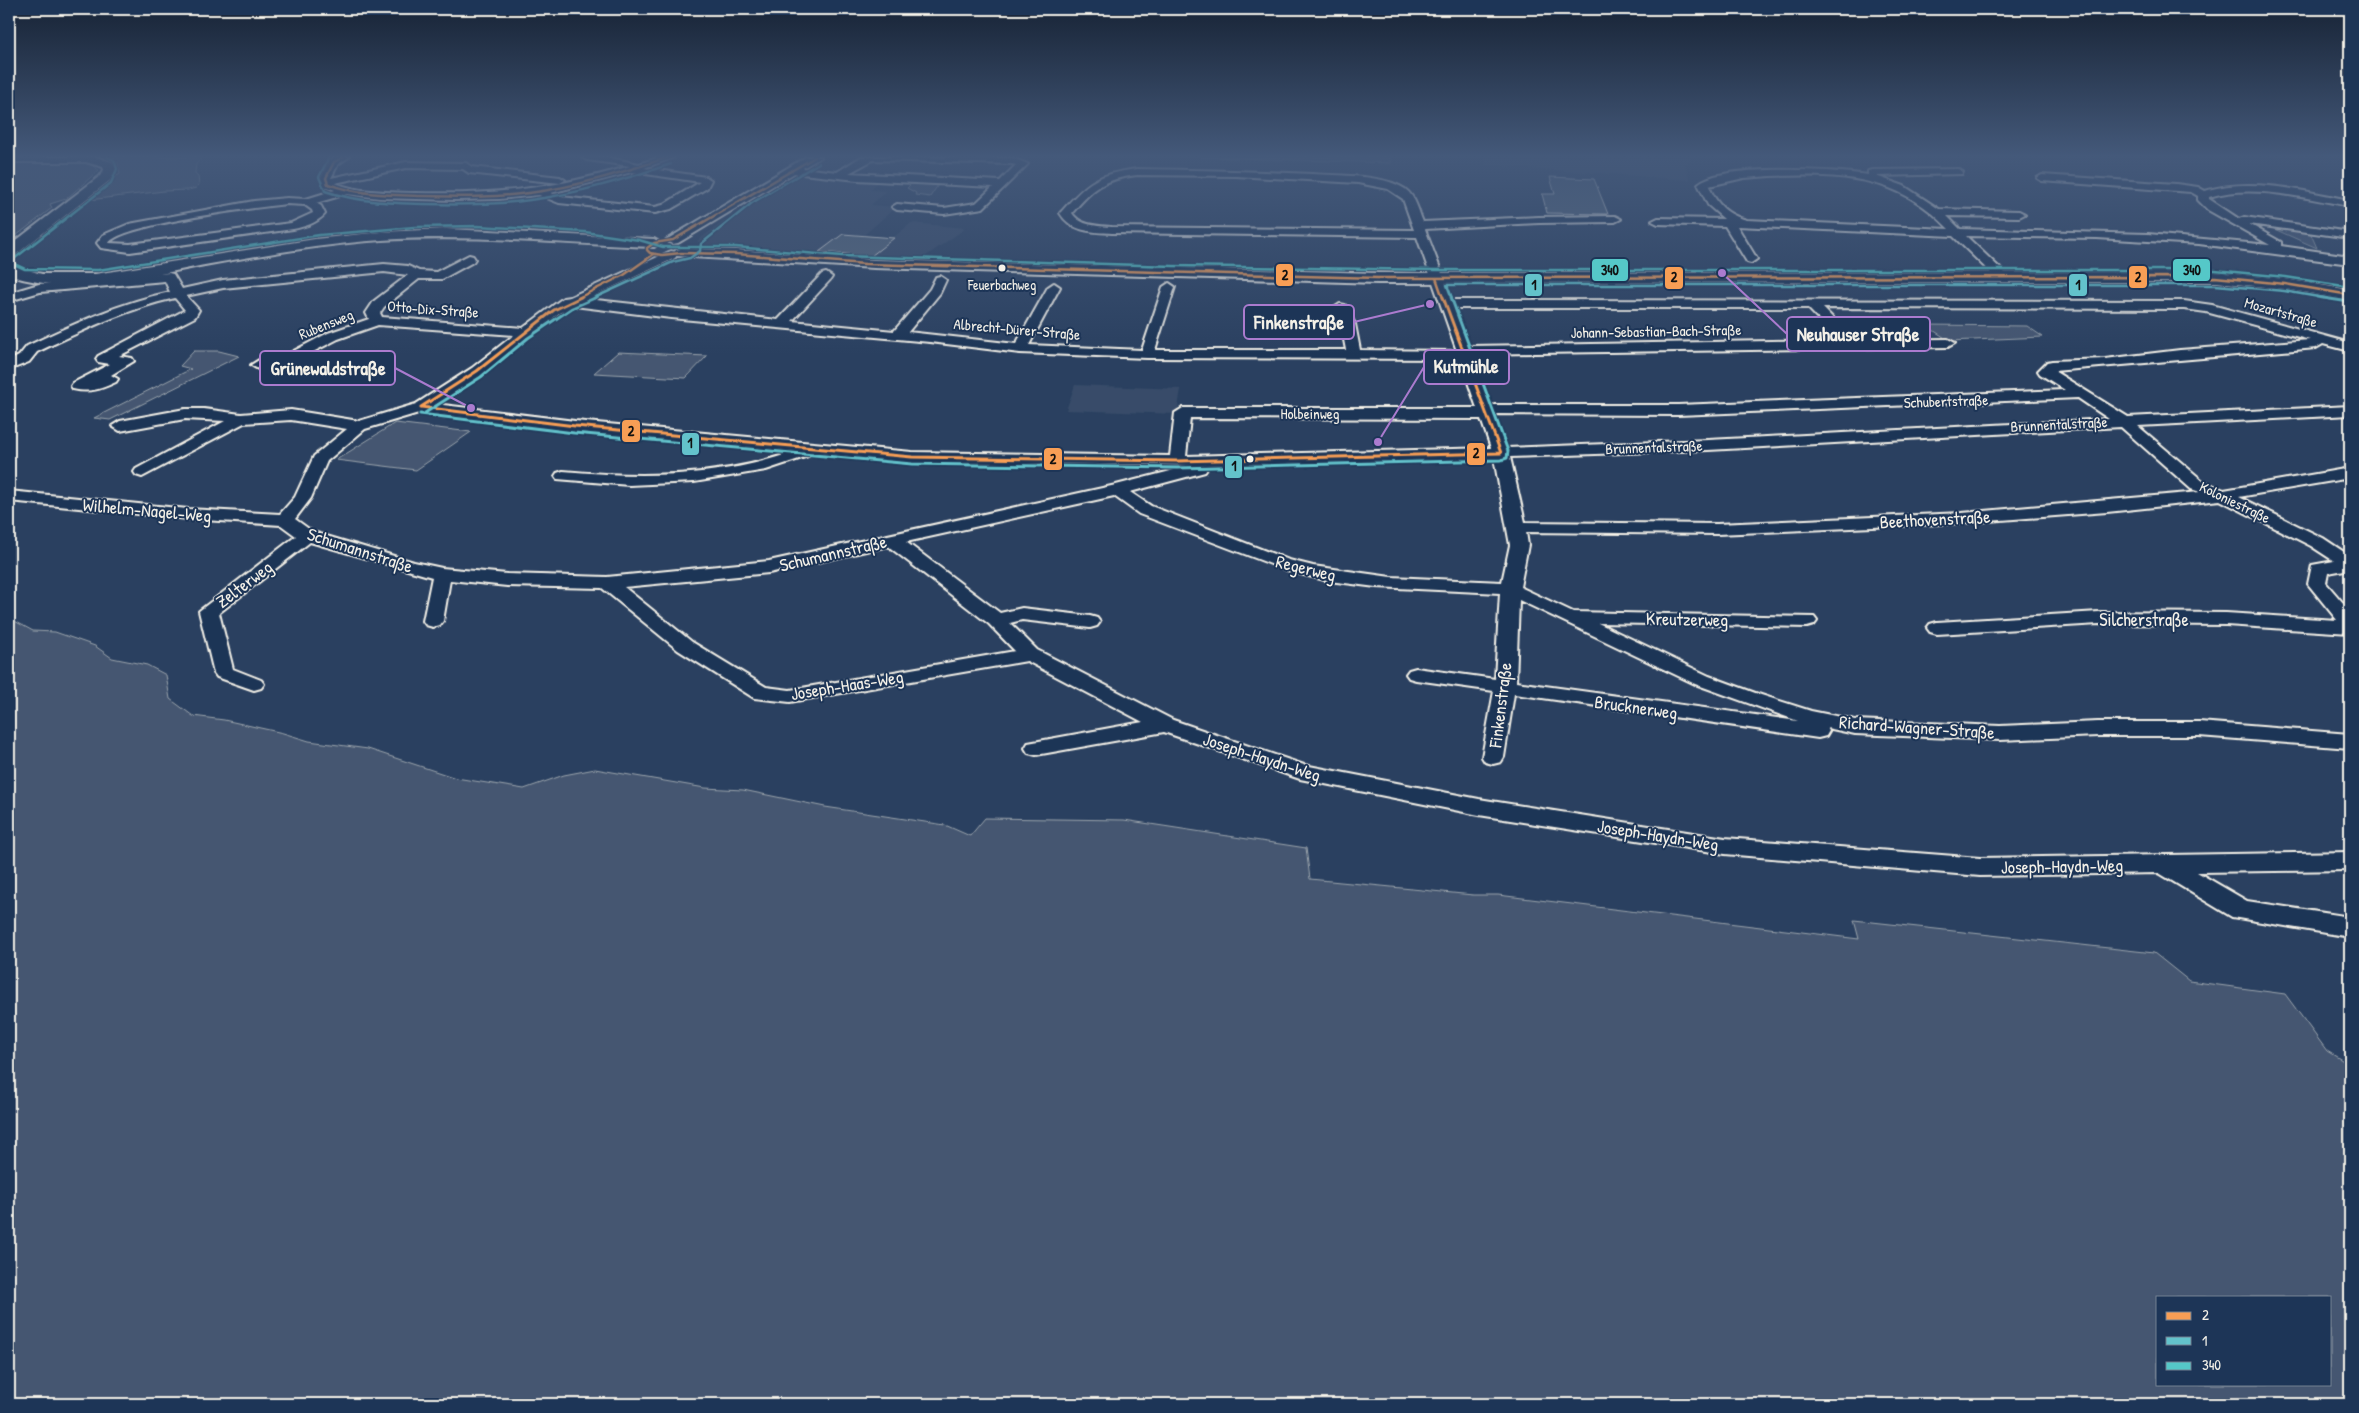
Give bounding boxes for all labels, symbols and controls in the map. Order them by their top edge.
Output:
line badge: 340 [1591,258,1629,282]
line badge: 340 [2172,258,2211,282]
text: 340 [1601,260,1620,279]
text: 340 [2183,260,2202,279]
marker: Feuerbachweg [997,263,1007,273]
line badge: 2 [1275,263,1294,287]
text: 2 [1282,265,1289,284]
line badge: 2 [2128,265,2148,289]
line badge: 2 [1664,266,1684,290]
text: 2 [1671,267,1678,286]
text: 2 [2135,267,2142,286]
line badge: 1 [1524,273,1543,297]
line badge: 1 [2068,273,2088,297]
place label: Feuerbachweg [967,275,1036,295]
text: 1 [1531,275,1537,294]
text: 1 [2075,275,2081,294]
street label: Mozartstraße [2242,292,2320,332]
street label: Otto-Dix-Straße [387,295,479,323]
street label: Rubensweg [296,303,357,344]
callout: Finkenstraße [1244,305,1354,339]
text: Finkenstraße [1253,309,1345,336]
street label: Albrecht-Dürer-Straße [953,313,1081,345]
callout: Neuhauser Straße [1787,317,1930,351]
street label: Johann-Sebastian-Bach-Straße [1571,319,1741,343]
text: Neuhauser Straße [1797,321,1920,348]
callout: Kutmühle [1424,350,1509,384]
callout: Grünewaldstraße [260,351,395,385]
text: Kutmühle [1433,353,1499,379]
text: Grünewaldstraße [270,355,386,382]
street label: Schubertstraße [1903,389,1989,413]
street label: Holbeinweg [1281,403,1340,424]
street label: Brunnentalstraße [2010,411,2108,437]
line badge: 2 [621,419,641,443]
text: 2 [628,421,635,440]
line badge: 1 [681,432,700,456]
text: 1 [687,433,693,452]
street label: Brunnentalstraße [1605,435,1703,459]
line badge: 2 [1466,442,1486,466]
text: 2 [1473,443,1480,462]
line badge: 2 [1043,447,1063,471]
text: 2 [1050,449,1057,468]
unlabelled marker [1245,454,1255,464]
line badge: 1 [1224,455,1243,479]
text: 1 [1231,456,1237,475]
street label: Koloniestraße [2196,476,2274,528]
street label: Wilhelm-Nagel-Weg [82,492,212,528]
street label: Beethovenstraße [1879,504,1991,534]
street label: Schumannstraße [304,521,416,579]
street label: Schumannstraße [777,529,889,577]
street label: Regerweg [1273,548,1339,588]
street label: Zelterweg [211,554,277,614]
street label: Kreutzerweg [1646,606,1728,632]
street label: Silcherstraße [2099,607,2189,632]
street label: Finkenstraße [1482,661,1518,750]
street label: Joseph-Haas-Weg [789,664,905,706]
street label: Brucknerweg [1593,689,1679,725]
street label: Richard-Wagner-Straße [1838,709,1996,745]
street label: Joseph-Haydn-Weg [1200,726,1324,788]
street label: Joseph-Haydn-Weg [1596,813,1720,857]
street label: Joseph-Haydn-Weg [2001,852,2123,880]
legend [2156,1296,2332,1386]
text: 2 [2202,1304,2209,1325]
text: 1 [2202,1330,2207,1351]
text: 340 [2202,1354,2221,1375]

